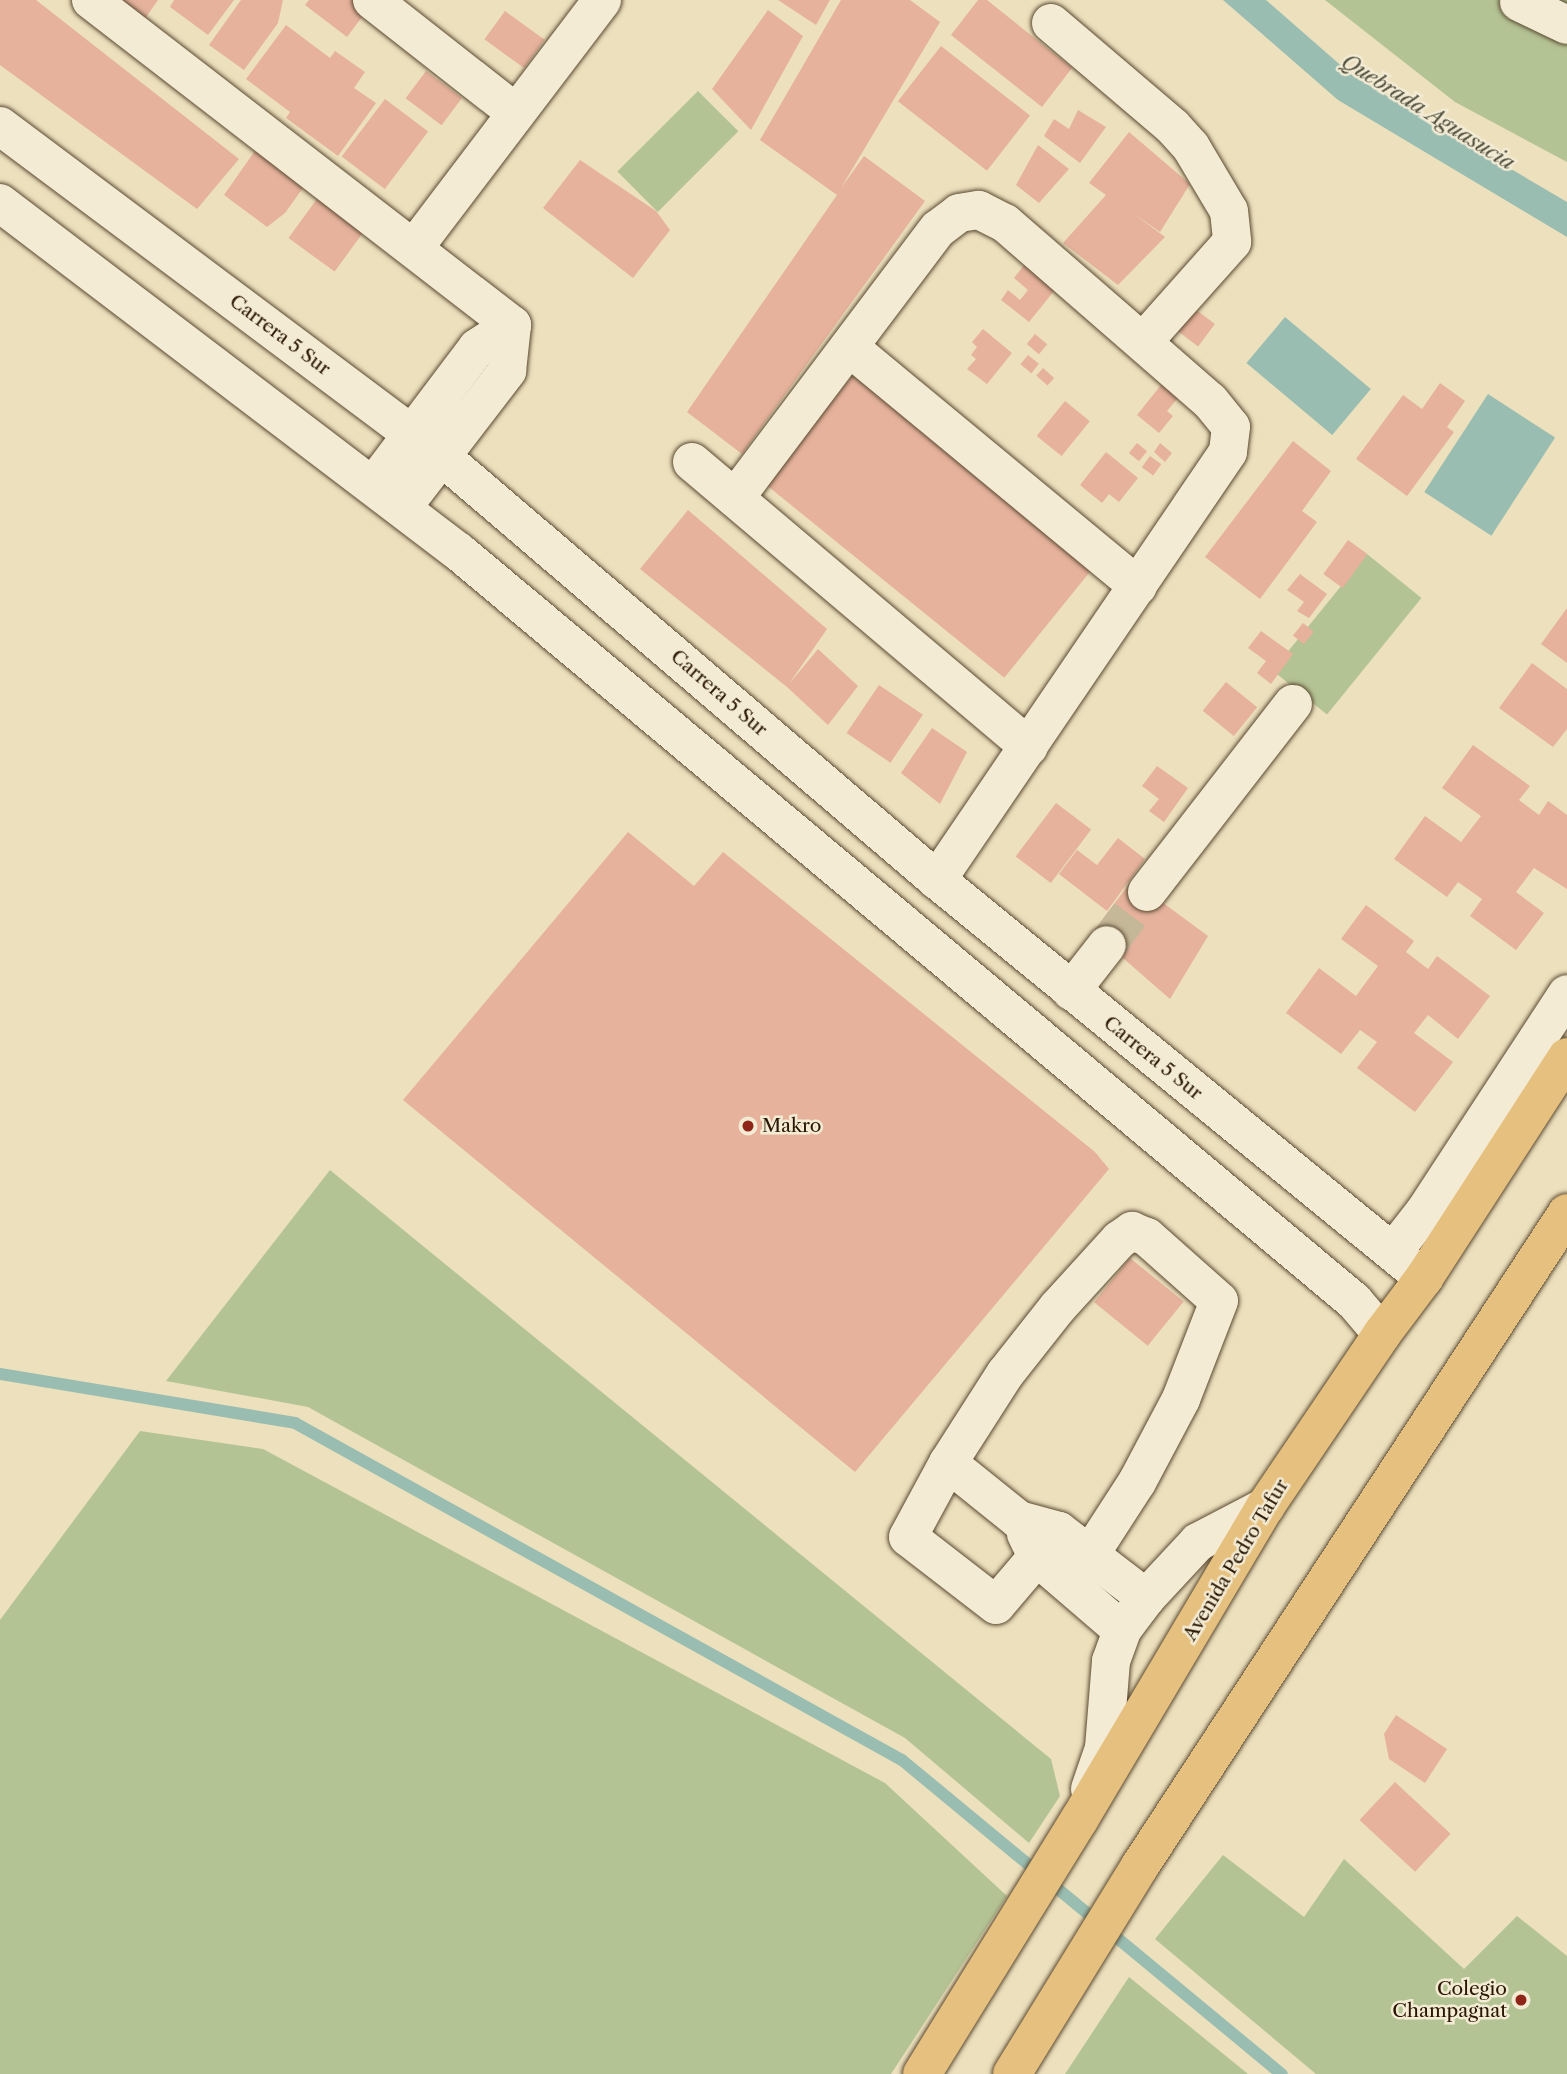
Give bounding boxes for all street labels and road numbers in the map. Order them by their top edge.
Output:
street label: Carrera 5 Sur [225,290,335,380]
street label: Carrera 5 Sur [666,645,772,741]
street label: Carrera 5 Sur [1099,1011,1207,1105]
street label: Avenida Pedro Tafur [1179,1475,1293,1645]

